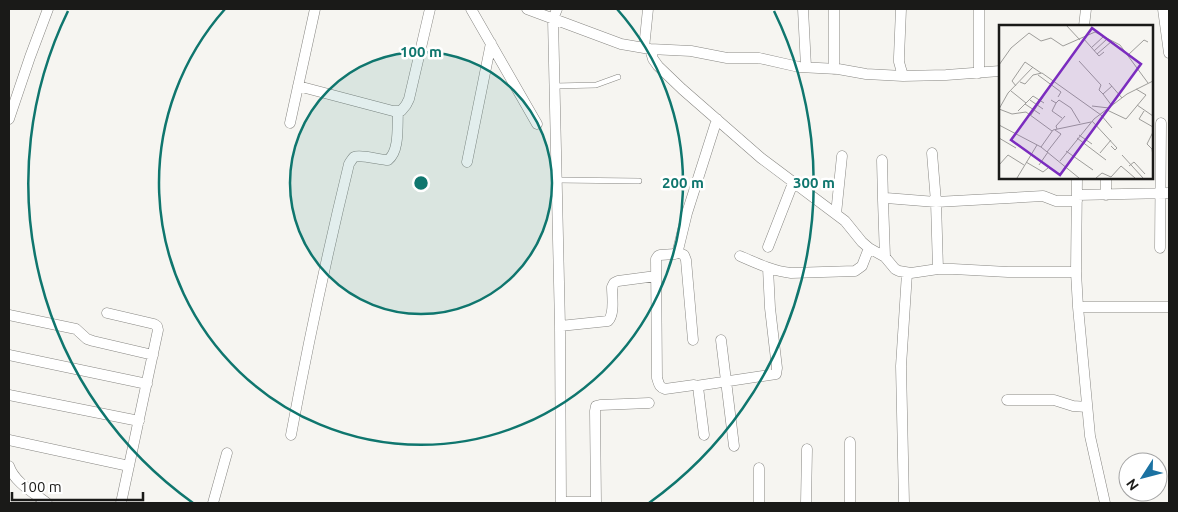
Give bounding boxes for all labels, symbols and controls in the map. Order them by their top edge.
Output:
inset map [999,25,1153,179]
text: 100 m [400,43,442,60]
centre of rings [412,174,430,192]
text: 200 m [662,174,704,191]
text: 300 m [793,174,835,191]
north arrow [1118,452,1168,502]
scale bar [12,470,144,502]
text: N [1123,476,1142,494]
text: 100 m [20,478,62,495]

